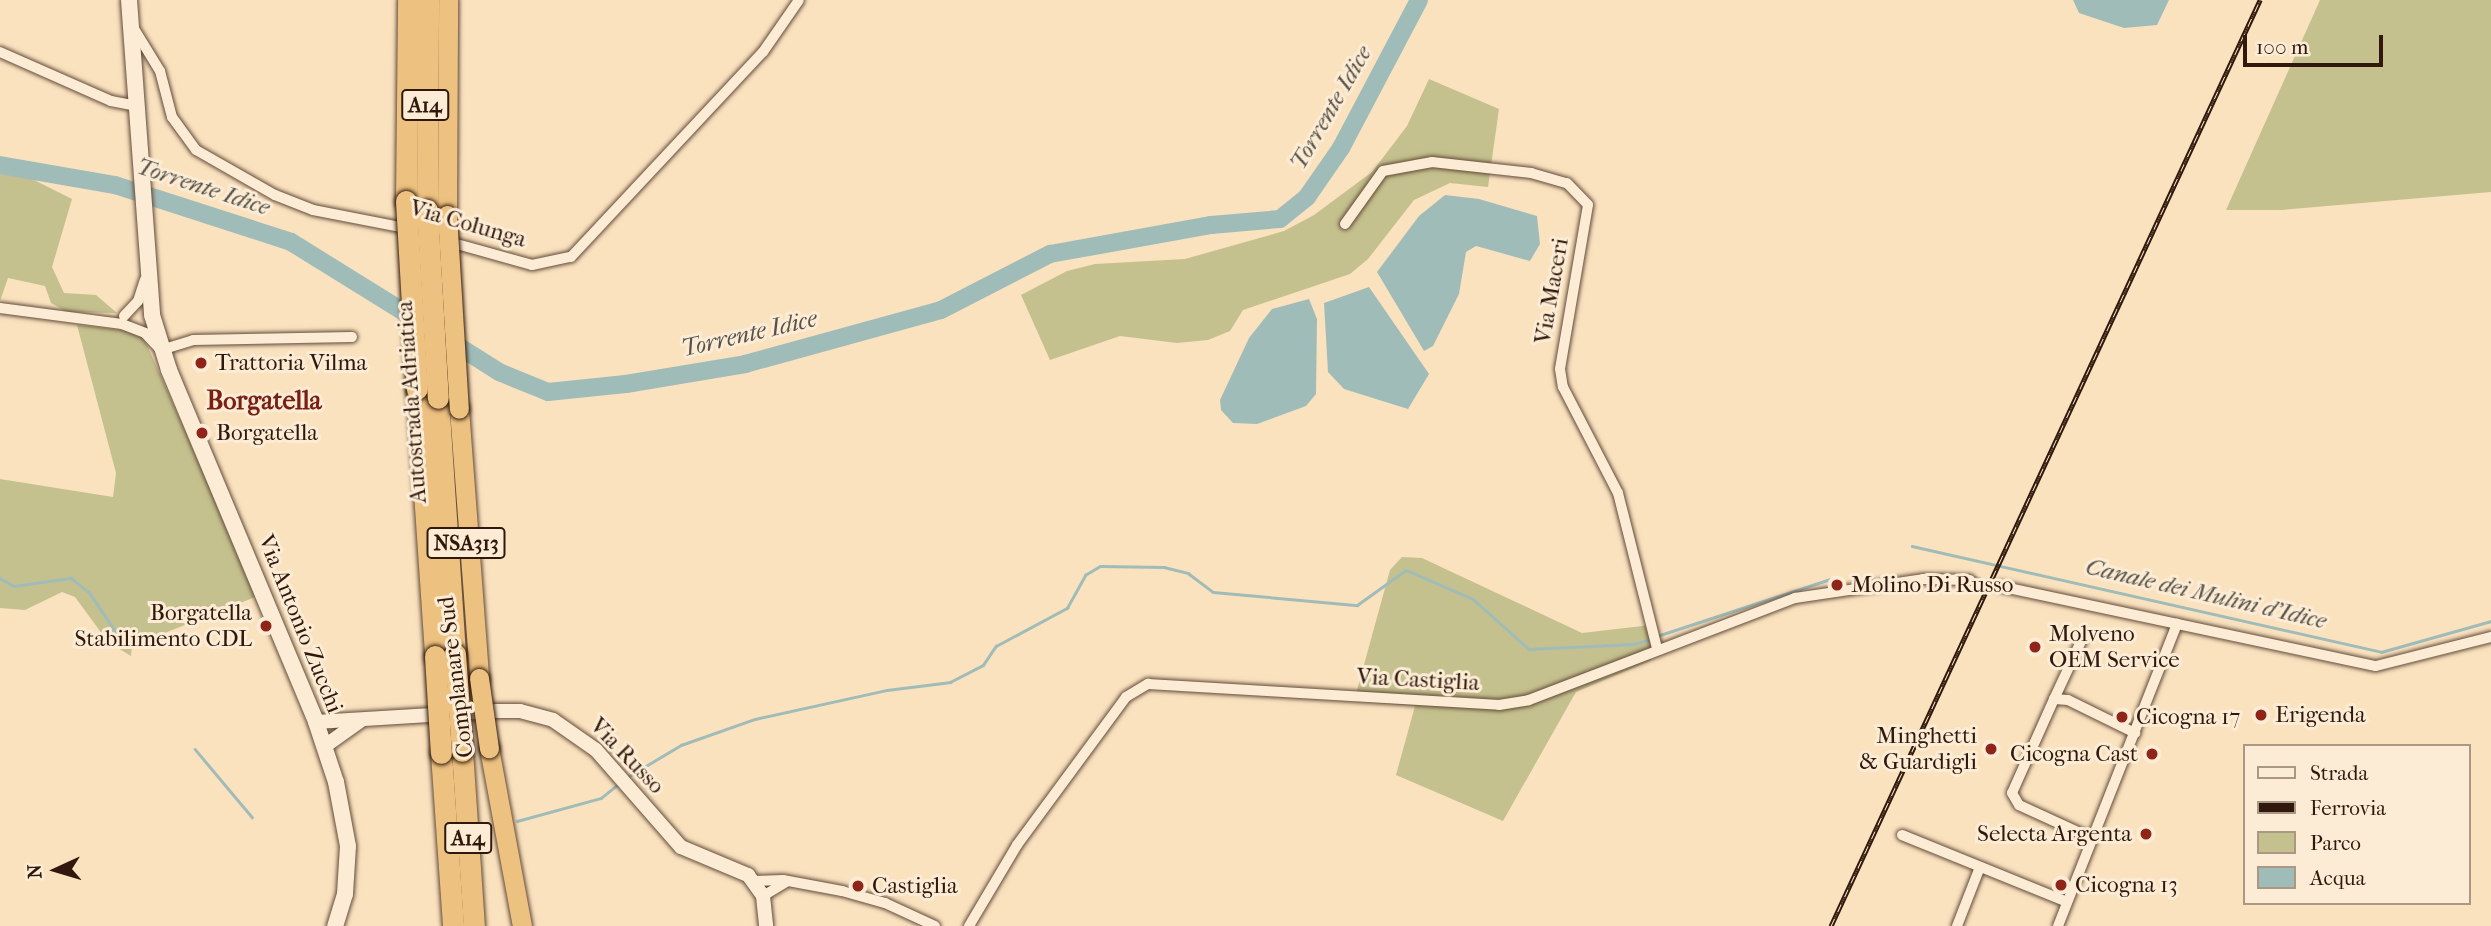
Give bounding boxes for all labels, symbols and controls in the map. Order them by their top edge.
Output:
scale bar [2246,21,2386,65]
text: 100 m [2256,35,2309,59]
water label: Torrente Idice [1284,41,1378,175]
road number: A14 [400,88,450,122]
water label: Torrente Idice [133,152,273,222]
street label: Via Colunga [407,194,529,254]
street label: Via Maceri [1529,236,1575,346]
street label: Autostrada Adriatica [391,300,433,504]
water label: Torrente Idice [678,304,820,364]
place label: Trattoria Vilma [215,349,367,377]
marker: Trattoria Vilma [193,355,209,371]
district label: Borgatella [206,385,322,417]
place label: Borgatella [216,419,318,447]
marker: Borgatella [194,425,210,441]
road number: NSA313 [426,526,506,560]
street label: Via Antonio Zucchi [252,531,348,717]
water label: Canale dei Mulini d'Idice [2083,552,2329,636]
place label: Molino Di Russo [1851,571,2013,599]
marker: Molino Di Russo [1829,577,1845,593]
street label: Complanare Sud [432,595,480,759]
place label: Borgatella Stabilimento CDL [74,599,252,653]
marker: Borgatella Stabilimento CDL [258,618,274,634]
place label: Molveno OEM Service [2049,620,2180,674]
marker: Molveno OEM Service [2027,639,2043,655]
street label: Via Castiglia [1356,663,1480,697]
place label: Erigenda [2275,701,2366,729]
place label: Cicogna 17 [2136,703,2240,731]
marker: Erigenda [2253,707,2269,723]
marker: Cicogna 17 [2114,709,2130,725]
street label: Via Russo [584,712,670,800]
place label: Minghetti & Guardigli [1859,722,1977,776]
place label: Cicogna Cast [2010,740,2138,768]
marker: Minghetti & Guardigli [1983,741,1999,757]
legend [2242,744,2470,905]
marker: Cicogna Cast [2144,746,2160,762]
text: Strada [2310,761,2368,785]
text: Ferrovia [2310,796,2386,820]
road number: A14 [444,820,492,856]
place label: Selecta Argenta [1977,820,2132,848]
marker: Selecta Argenta [2138,826,2154,842]
text: Parco [2310,831,2361,855]
north arrow [21,835,91,905]
text: N [24,864,47,879]
text: Acqua [2310,866,2365,890]
place label: Cicogna 13 [2075,871,2178,899]
place label: Castiglia [872,872,958,900]
marker: Cicogna 13 [2053,877,2069,893]
marker: Castiglia [850,878,866,894]

